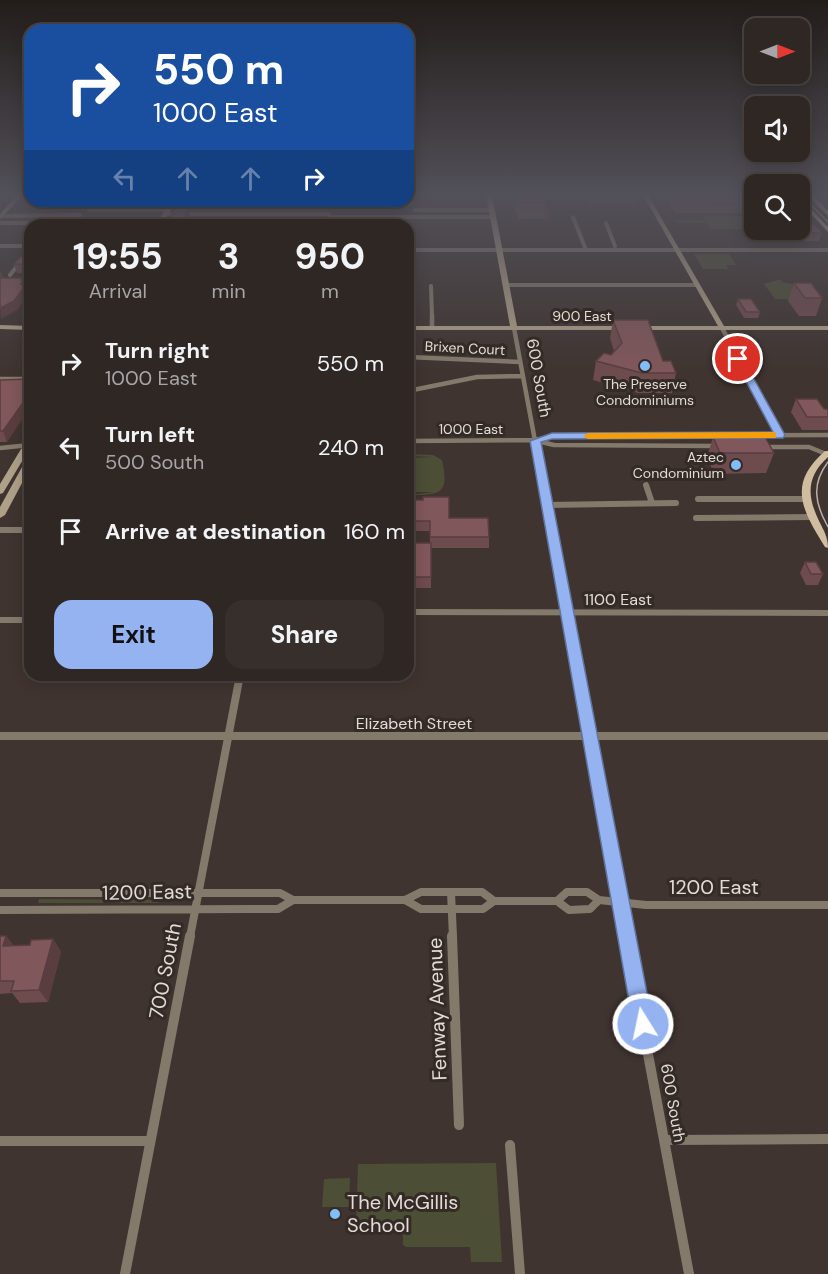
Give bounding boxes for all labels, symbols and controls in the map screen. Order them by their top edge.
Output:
north arrow [744,18,810,84]
map controls [744,18,810,240]
text: 550 m [153,42,284,97]
icon: right [54,48,132,126]
text: 1000 East [153,95,278,130]
button: sound [744,96,810,162]
icon: left [108,162,141,195]
icon: ahead [171,162,204,195]
icon: ahead [234,162,267,195]
icon: right [297,162,330,195]
button: search [744,174,810,240]
text: 19:55 [73,233,163,280]
text: 3 [218,233,240,280]
text: 950 [295,233,365,280]
text: Arrival [89,278,147,304]
text: min [212,278,246,304]
text: m [321,278,339,304]
street label: 900 East [552,307,612,325]
pin [712,333,763,384]
text: Turn right [105,336,210,365]
street label: Brixen Court [424,337,506,359]
street label: 600 South [522,337,556,419]
icon: arrive [721,342,754,375]
icon: right [54,347,87,380]
text: 550 m [317,349,384,378]
marker: The Preserve Condominiums [638,359,652,373]
text: 1000 East [105,365,197,391]
place label: The Preserve Condominiums [596,375,694,409]
text: Turn left [105,420,195,449]
street label: 1000 East [439,420,503,438]
icon: left [54,431,87,464]
text: 240 m [318,433,384,462]
place label: Aztec Condominium [633,448,724,482]
text: 500 South [105,449,204,475]
marker: Aztec Condominium [729,458,743,472]
icon: arrive [54,515,87,548]
text: Arrive at destination [105,517,326,546]
text: 160 m [344,517,405,546]
street label: 1100 East [584,589,652,610]
button: Exit [54,600,213,669]
button: Share [225,600,384,669]
street label: Elizabeth Street [356,713,472,734]
street label: 1200 East [669,874,759,900]
street label: 1200 East [102,878,192,906]
street label: 700 South [143,921,187,1021]
street label: Fenway Avenue [422,937,452,1081]
position arrow [611,992,675,1056]
street label: 600 South [656,1062,690,1144]
place label: The McGillis School [347,1189,458,1238]
marker: The McGillis School [328,1207,342,1221]

